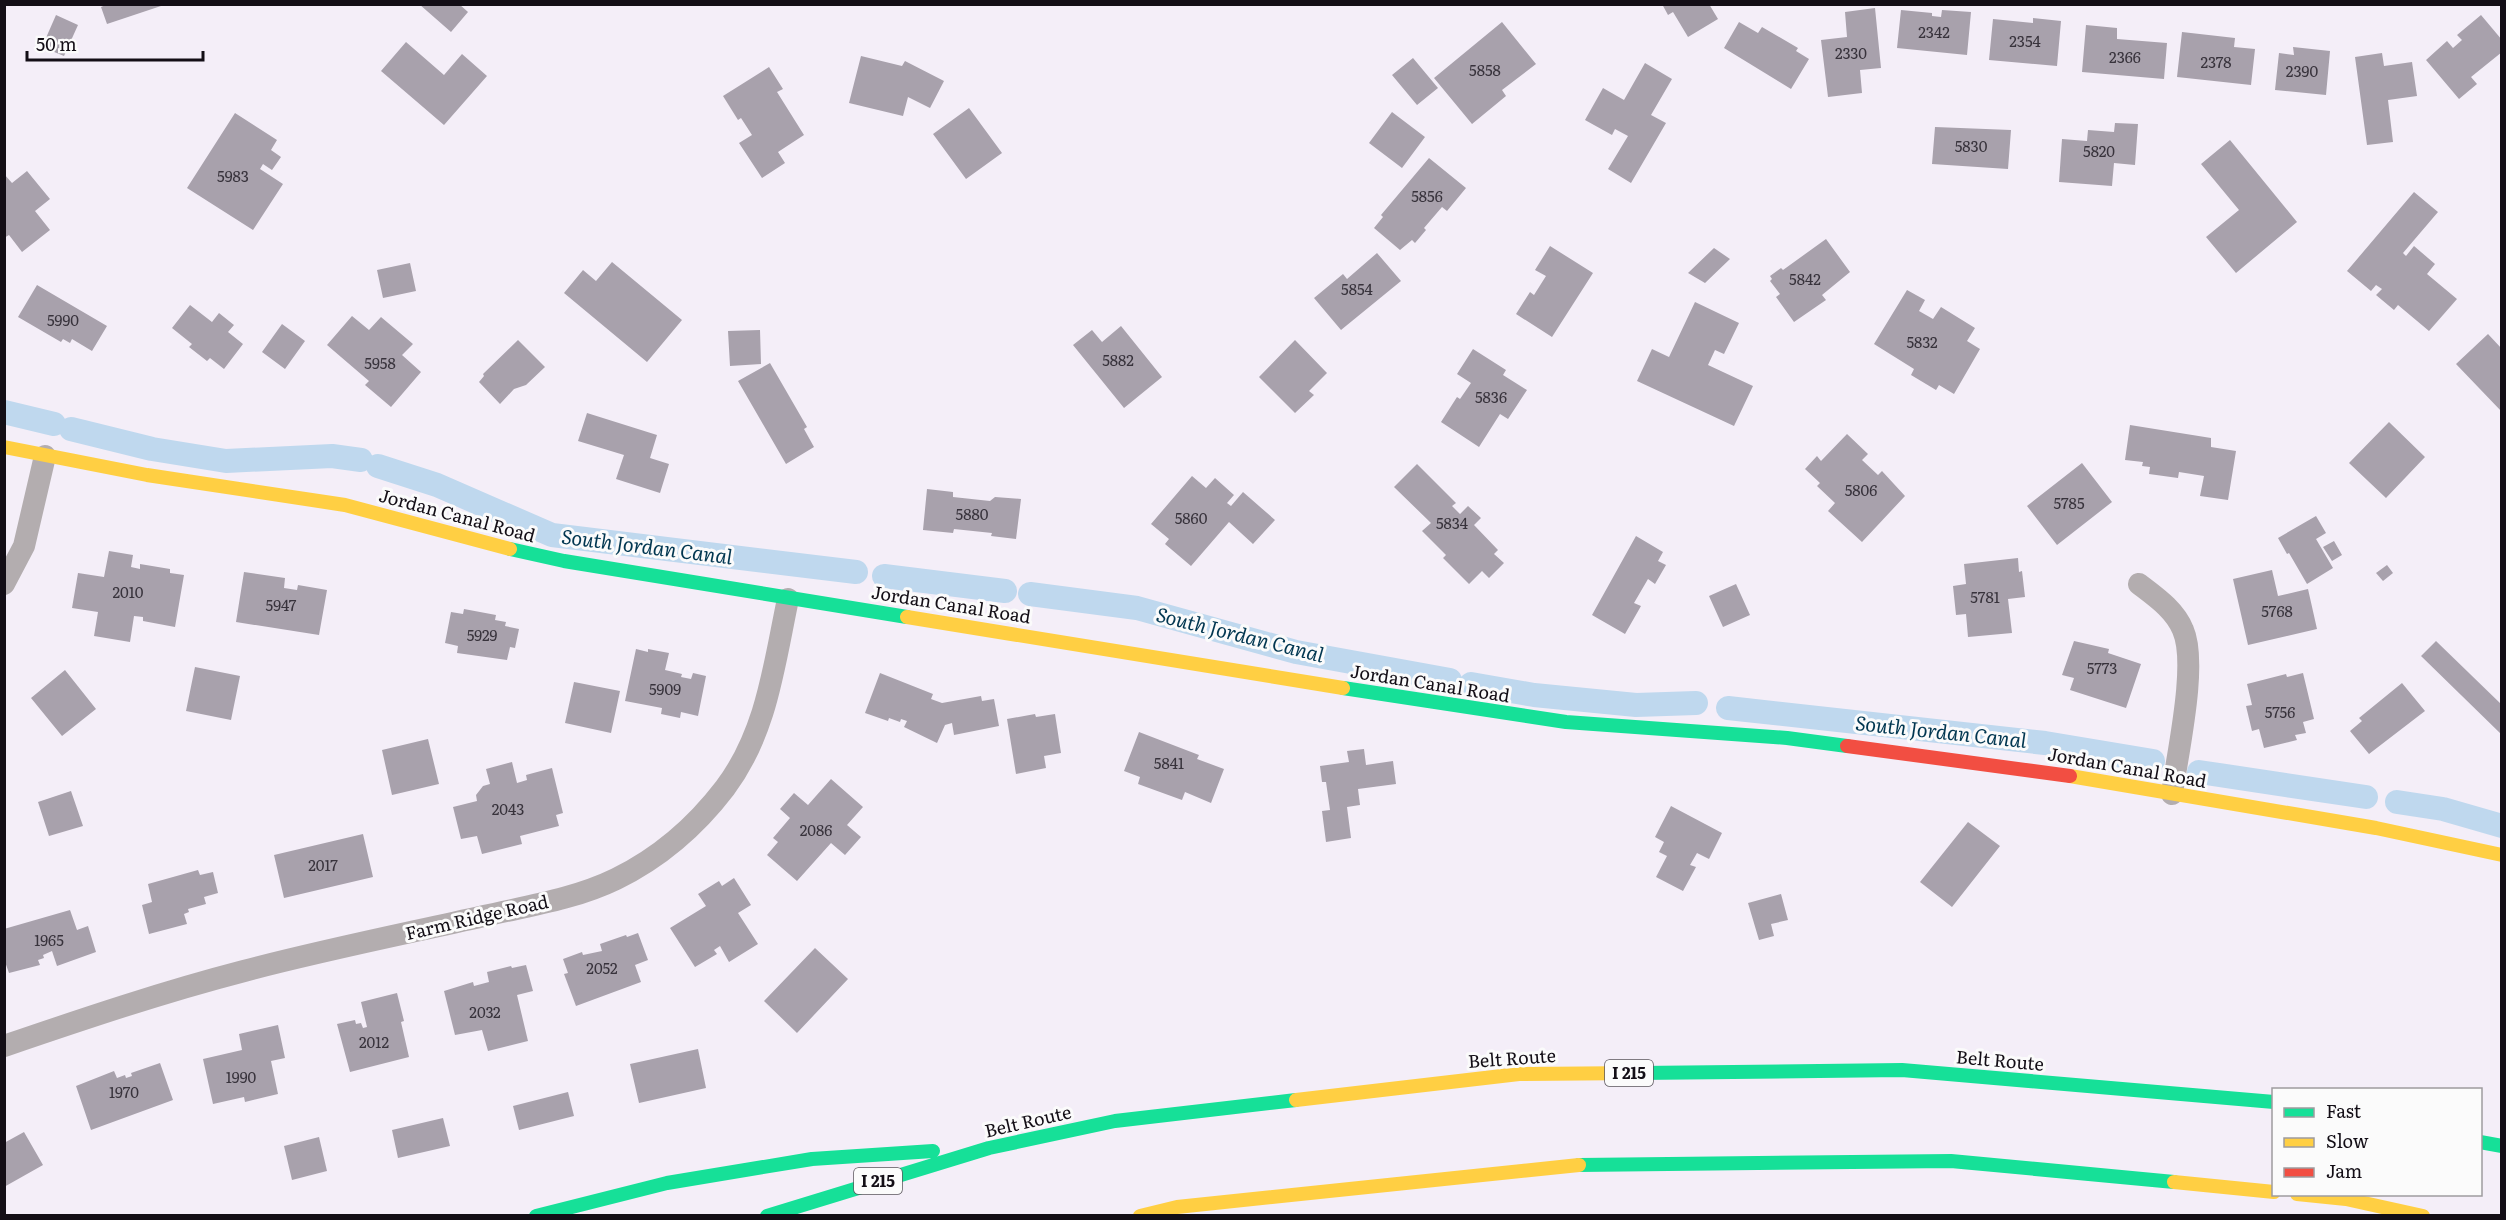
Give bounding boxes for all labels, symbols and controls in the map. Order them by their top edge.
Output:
house number: 2342 [1918,20,1950,43]
scale bar [27,24,202,62]
house number: 2354 [2009,29,2041,52]
text: 50 m [36,30,77,57]
house number: 2330 [1835,41,1867,64]
house number: 2366 [2109,45,2141,68]
house number: 2378 [2200,50,2232,73]
house number: 5858 [1469,58,1501,81]
house number: 2390 [2286,59,2318,82]
house number: 5830 [1955,134,1988,157]
house number: 5820 [2083,139,2115,162]
house number: 5983 [217,164,249,187]
house number: 5856 [1411,184,1443,207]
house number: 5842 [1789,267,1821,290]
house number: 5854 [1341,277,1373,300]
house number: 5990 [47,308,79,331]
house number: 5832 [1906,330,1938,353]
house number: 5882 [1102,348,1134,371]
house number: 5958 [364,351,396,374]
house number: 5836 [1475,385,1507,408]
house number: 5806 [1845,478,1877,501]
street label: Jordan Canal Road [376,481,539,548]
house number: 5785 [2053,491,2085,514]
house number: 5880 [956,502,989,525]
house number: 5860 [1175,506,1208,529]
house number: 5834 [1436,511,1468,534]
water label: South Jordan Canal [560,520,735,570]
street label: Jordan Canal Road [870,578,1033,629]
house number: 2010 [112,580,144,603]
house number: 5781 [1970,585,2000,608]
house number: 5947 [266,593,297,616]
water label: South Jordan Canal [1153,598,1328,668]
house number: 5768 [2261,599,2293,622]
house number: 5929 [467,623,497,646]
house number: 5773 [2087,656,2117,679]
street label: Jordan Canal Road [1349,657,1512,708]
house number: 5909 [649,677,681,700]
house number: 5756 [2265,700,2295,723]
water label: South Jordan Canal [1854,706,2029,754]
street label: Jordan Canal Road [2046,739,2209,794]
house number: 5841 [1154,751,1184,774]
house number: 2043 [492,797,524,820]
house number: 2086 [800,818,832,841]
house number: 2017 [308,853,338,876]
street label: Farm Ridge Road [403,887,551,946]
house number: 1965 [34,928,64,951]
house number: 2052 [586,956,618,979]
house number: 2032 [469,1000,501,1023]
house number: 2012 [359,1030,389,1053]
street label: Belt Route [1467,1041,1557,1074]
street label: Belt Route [1955,1042,2045,1077]
road number: I 215 [1605,1060,1653,1086]
house number: 1990 [226,1065,257,1088]
house number: 1970 [109,1080,139,1103]
legend [2272,1088,2482,1196]
street label: Belt Route [982,1097,1074,1144]
text: Fast [2326,1097,2362,1124]
text: Slow [2326,1127,2369,1154]
text: Jam [2326,1157,2362,1184]
road number: I 215 [854,1168,902,1194]

